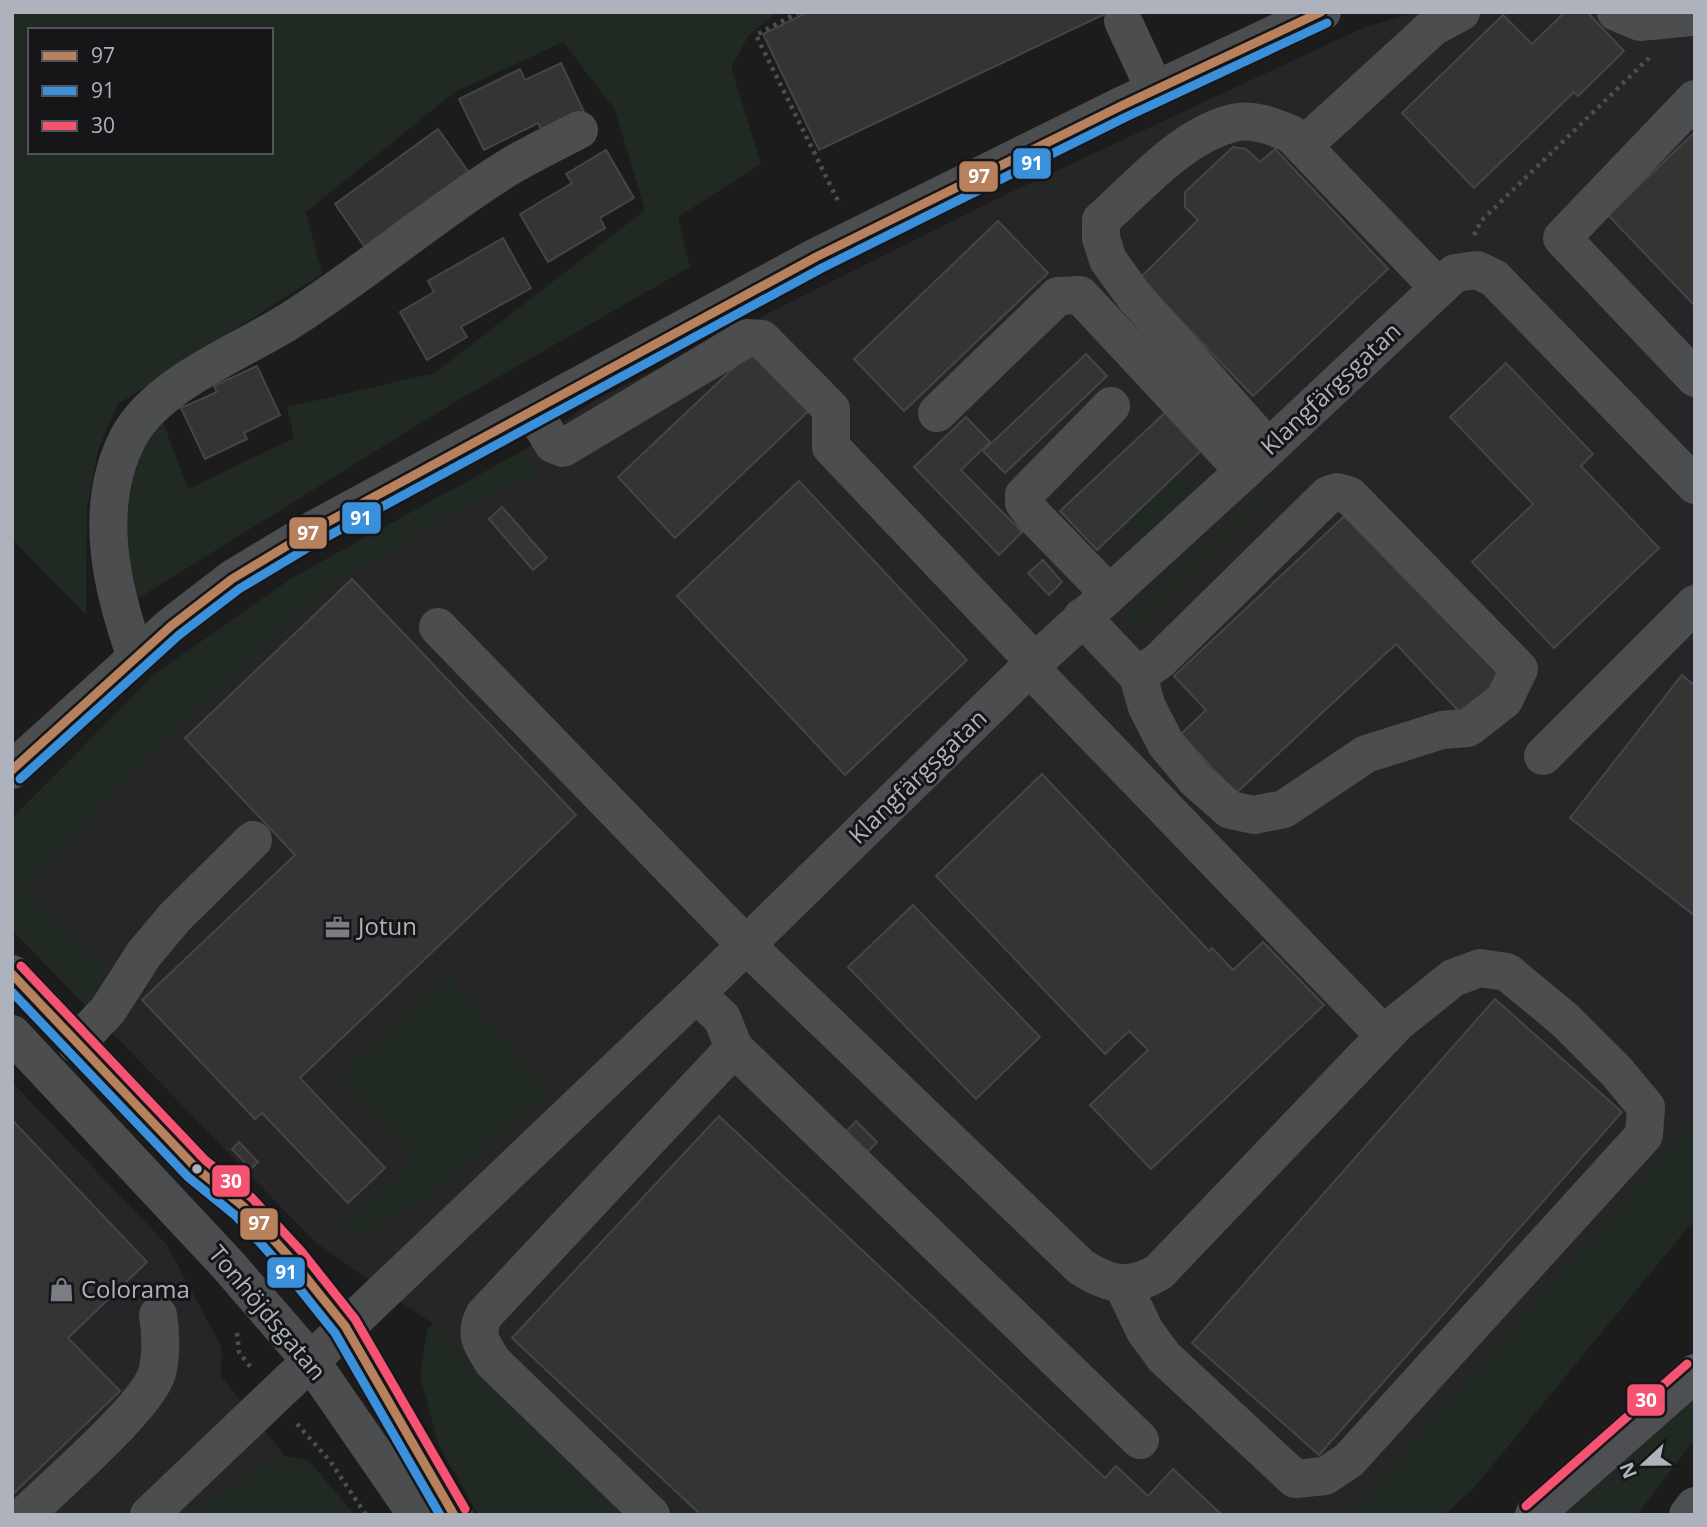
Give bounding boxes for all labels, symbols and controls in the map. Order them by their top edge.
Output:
legend [28,28,273,154]
text: 97 [91,41,115,69]
text: 91 [91,76,115,104]
text: 30 [91,111,115,139]
line badge: 91 [1012,147,1052,180]
text: 91 [1021,150,1043,176]
line badge: 97 [958,160,999,193]
text: 97 [968,163,990,189]
street label: Klangfärgsgatan [1253,314,1407,462]
line badge: 91 [341,501,382,535]
text: 91 [350,505,372,531]
line badge: 97 [288,516,328,550]
text: 97 [297,520,319,546]
street label: Klangfärgsgatan [841,701,993,850]
place label: Jotun [356,909,417,942]
office icon: Jotun [324,913,352,941]
unlabelled marker [190,1162,204,1176]
line badge: 30 [211,1164,251,1198]
text: 30 [220,1168,242,1194]
line badge: 97 [239,1207,279,1241]
text: 97 [248,1210,270,1236]
street label: Tonhöjdsgatan [202,1238,334,1386]
line badge: 91 [266,1256,306,1289]
text: 91 [275,1259,297,1285]
place label: Colorama [81,1272,190,1305]
shop icon: Colorama [47,1276,75,1304]
line badge: 30 [1626,1383,1666,1417]
text: 30 [1635,1387,1657,1413]
north arrow [1609,1429,1679,1499]
text: N [1613,1458,1643,1482]

